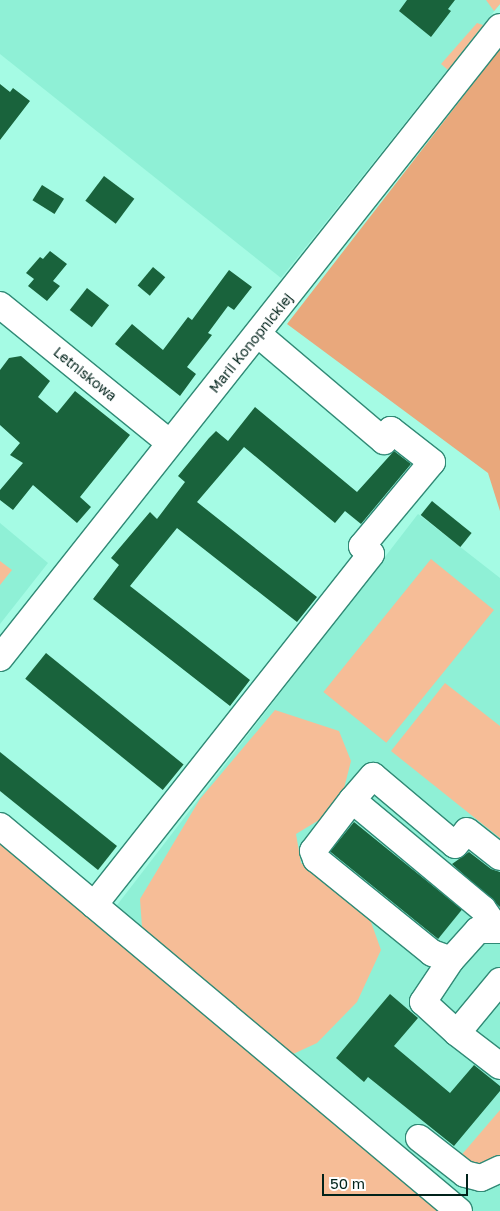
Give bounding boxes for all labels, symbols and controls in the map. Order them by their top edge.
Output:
street label: Marii Konopnickiej [206,290,296,396]
street label: Letniskowa [50,343,120,405]
scale bar [325,1164,471,1196]
text: 50 m [330,1174,365,1192]

